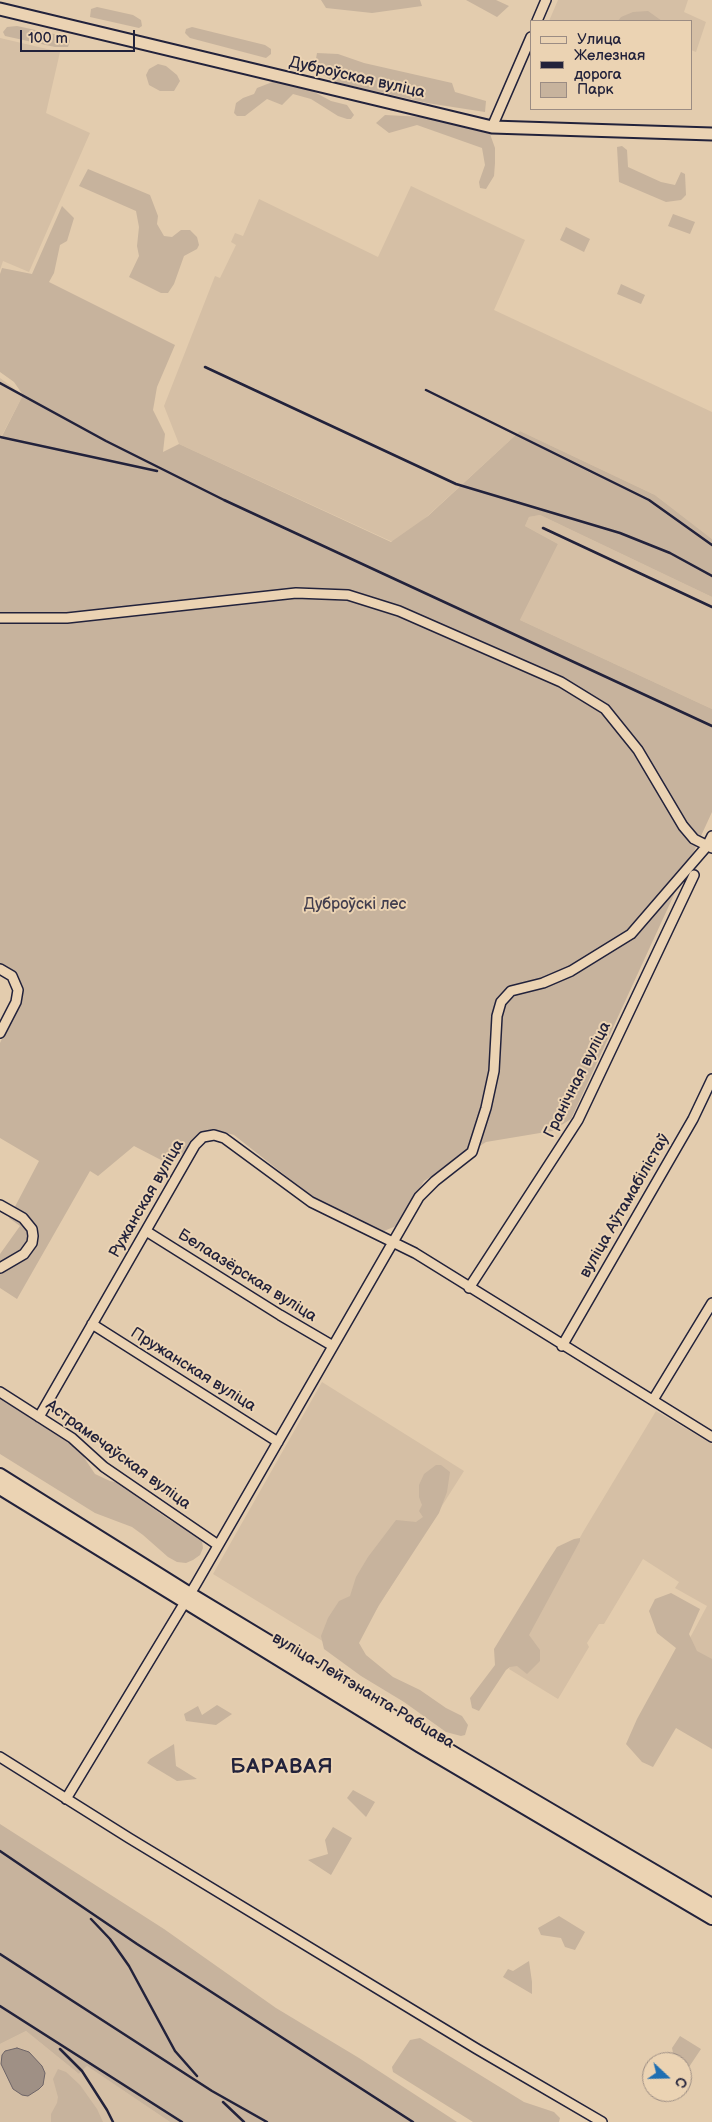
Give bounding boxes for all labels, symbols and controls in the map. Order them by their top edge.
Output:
scale bar [22,20,138,52]
legend [530,20,692,110]
text: 100 m [28,29,68,48]
text: Улица [577,30,621,49]
text: Железная дорога [574,46,645,84]
street label: Дуброўская вуліца [287,53,427,103]
text: Парк [577,80,614,99]
park label: Дуброўскі лес [304,895,406,915]
street label: Гранічная вуліца [540,1019,616,1141]
street label: вуліца Аўтамабілістаў [576,1131,674,1281]
street label: Ружанская вуліца [105,1136,189,1262]
street label: Белаазёрская вуліца [174,1225,320,1327]
street label: Пружанская вуліца [127,1324,259,1416]
street label: Астрамечаўская вуліца [42,1396,194,1514]
street label: вуліца Лейтэнанта Рабцава [268,1629,458,1753]
district label: БАРАВАЯ [229,1755,335,1781]
north arrow [642,2052,692,2102]
text: С [671,2075,690,2090]

